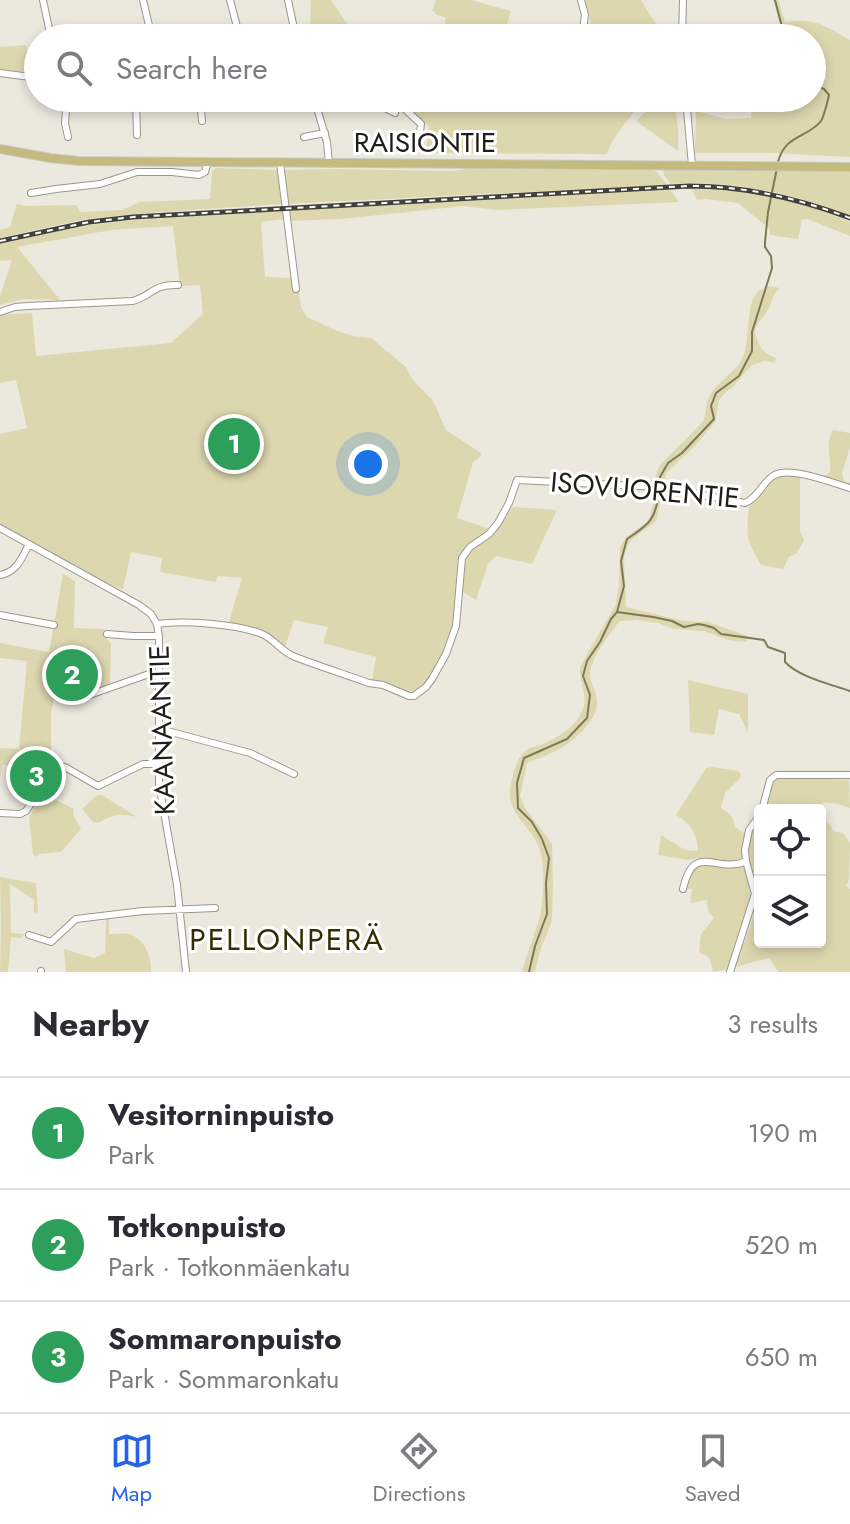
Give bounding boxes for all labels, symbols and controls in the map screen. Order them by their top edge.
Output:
search box [24,24,826,112]
icon: search [52,46,96,90]
text: Search here [116,47,268,90]
street label: RAISIONTIE [354,122,496,163]
pin: 1 [208,414,260,474]
your location [348,444,388,484]
street label: ISOVUORENTIE [549,461,741,519]
street label: KAANAANTIE [139,644,185,816]
pin: 2 [46,645,98,705]
pin: 3 [10,746,62,806]
map controls [754,804,826,948]
button: locate [754,804,826,876]
button: layers [754,876,826,948]
district label: PELLONPERÄ [189,918,385,961]
text: Nearby [32,1000,149,1049]
text: 3 results [727,1005,818,1043]
text: Vesitorninpuisto [108,1093,334,1136]
text: 1 [51,1114,65,1152]
text: 190 m [748,1114,818,1152]
text: Park [108,1136,154,1174]
text: Totkonpuisto [108,1205,286,1248]
text: 2 [49,1226,67,1264]
text: 520 m [745,1226,818,1264]
text: Park · Totkonmäenkatu [108,1248,350,1286]
text: Sommaronpuisto [108,1317,342,1360]
text: 3 [50,1338,66,1376]
text: 650 m [745,1338,818,1376]
text: Park · Sommaronkatu [108,1360,339,1398]
tab: Map [110,1429,154,1509]
tab: Directions [373,1429,466,1509]
tab: Saved [685,1429,740,1509]

